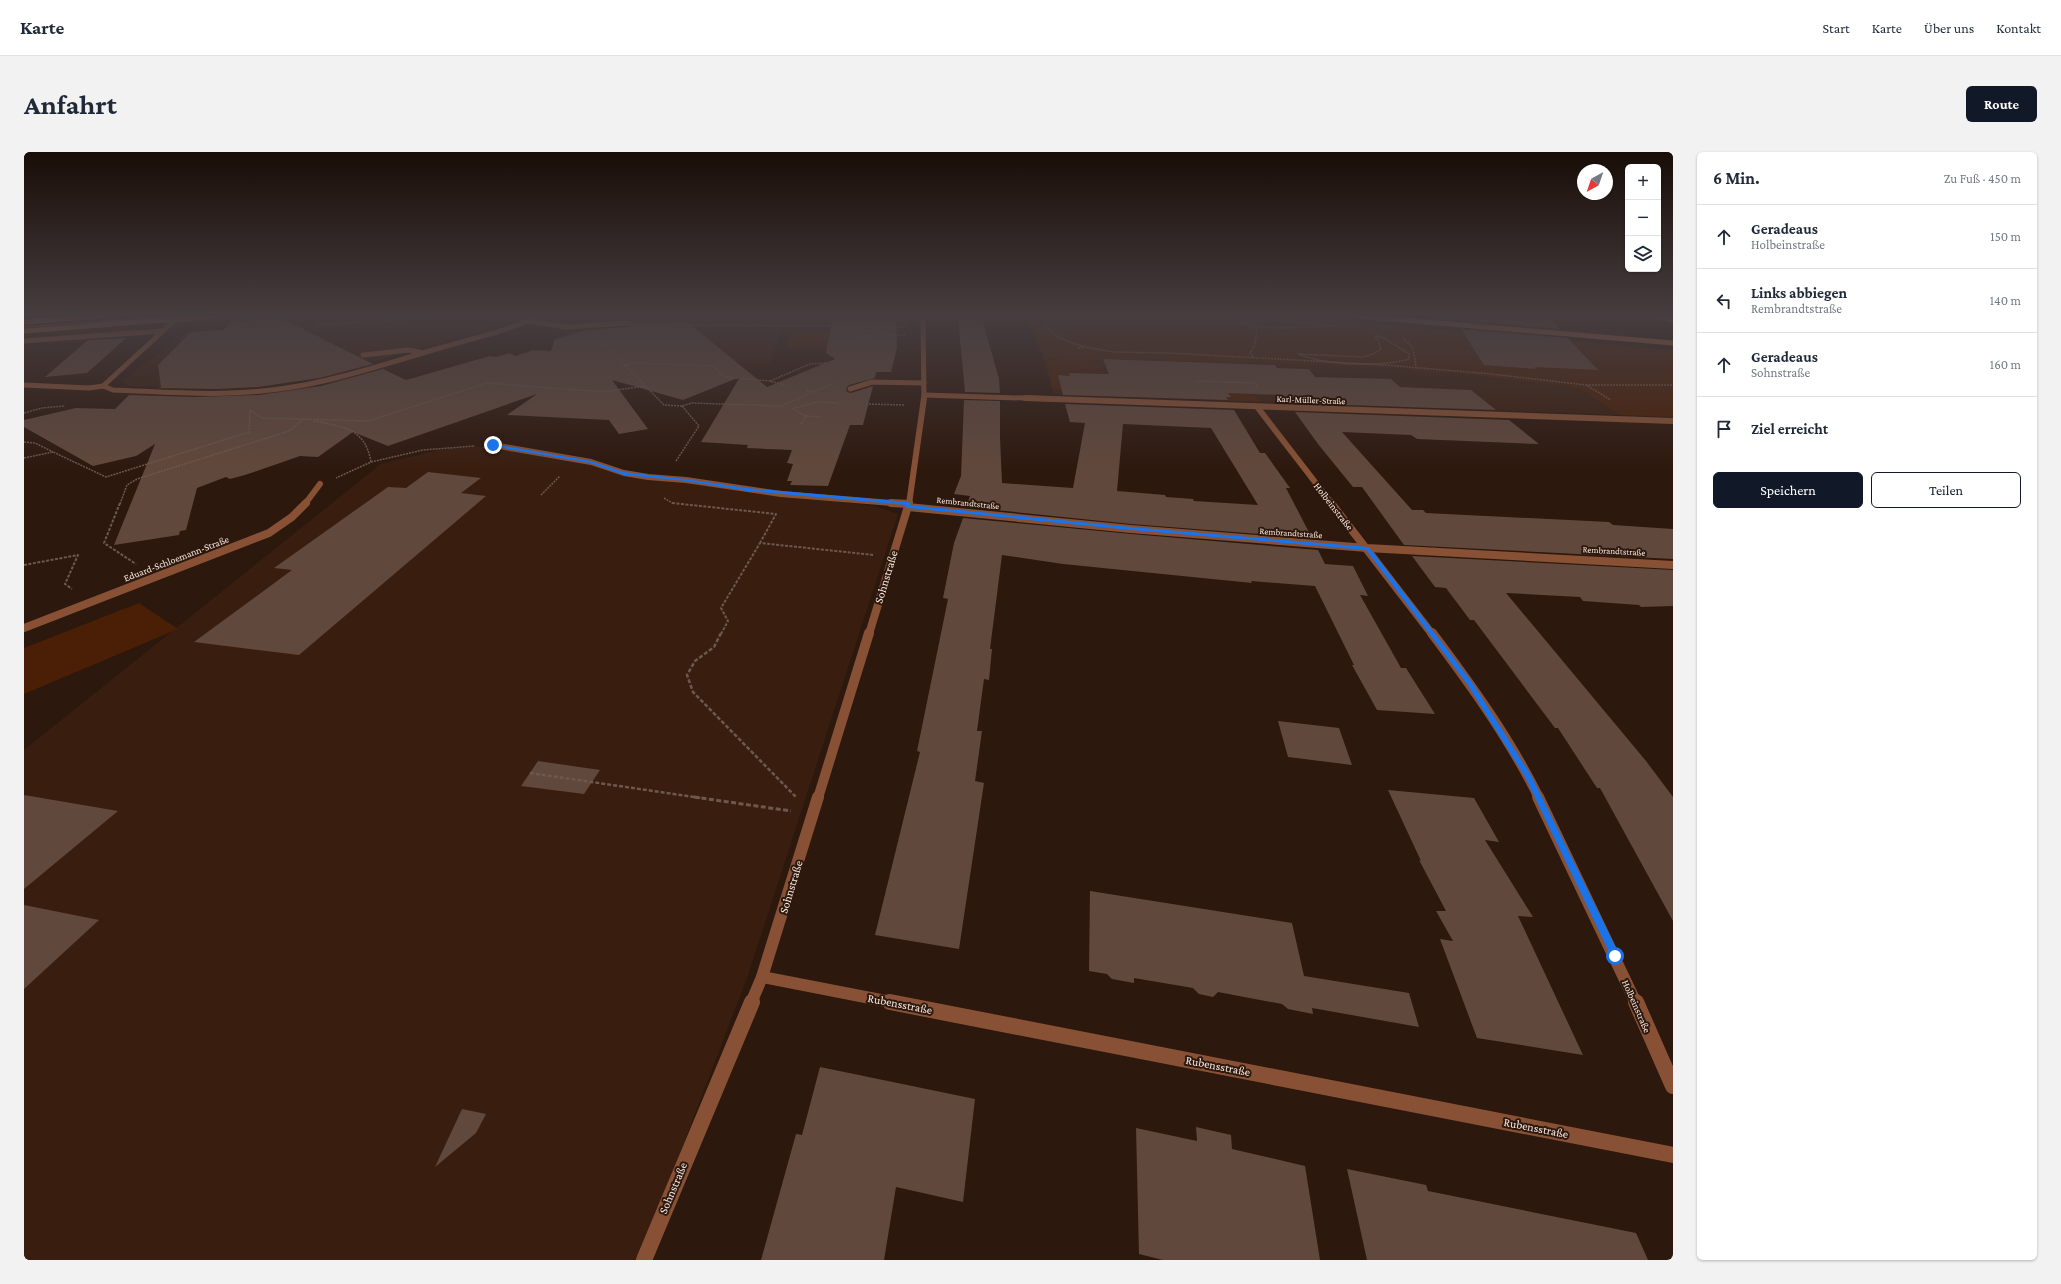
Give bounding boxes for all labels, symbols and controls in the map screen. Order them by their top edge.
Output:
text: Karte [20,17,64,38]
text: Start [1823,20,1850,36]
text: Karte [1872,20,1902,36]
text: Über uns [1924,20,1974,36]
text: Kontakt [1996,20,2041,36]
button: Route [1966,86,2037,122]
text: Anfahrt [24,89,117,120]
north arrow [1577,164,1613,200]
map controls [1625,164,1661,272]
button: + [1625,164,1661,200]
text: 6 Min. [1713,169,1760,188]
text: Zu Fuß · 450 m [1944,171,2021,186]
button: − [1625,200,1661,236]
text: Geradeaus [1751,221,1818,237]
icon: ahead [1713,226,1735,248]
text: 150 m [1990,229,2021,244]
button: layers [1625,236,1661,272]
text: Holbeinstraße [1751,237,1825,252]
text: Links abbiegen [1751,285,1847,301]
icon: left [1713,290,1735,312]
text: 140 m [1990,293,2021,308]
text: Rembrandtstraße [1751,301,1842,316]
text: Geradeaus [1751,349,1818,365]
icon: ahead [1713,354,1735,376]
text: 160 m [1990,357,2021,372]
text: Sohnstraße [1751,365,1810,380]
street label: Karl-Müller-Straße [1276,394,1346,406]
icon: arrive [1713,418,1735,440]
text: Ziel erreicht [1751,421,1828,437]
route end [484,436,502,454]
button: Speichern [1713,472,1863,508]
button: Teilen [1871,472,2021,508]
street label: Holbeinstraße [1312,481,1356,533]
street label: Rembrandtstraße [936,495,1000,511]
street label: Rembrandtstraße [1259,526,1323,540]
street label: Eduard-Schloemann-Straße [122,533,231,584]
street label: Rembrandtstraße [1582,544,1646,558]
street label: Sohnstraße [871,549,901,605]
street label: Sohnstraße [776,859,806,915]
route start [1606,947,1624,965]
street label: Holbeinstraße [1620,978,1653,1035]
street label: Rubensstraße [866,991,934,1017]
street label: Rubensstraße [1184,1053,1252,1079]
street label: Rubensstraße [1502,1115,1570,1141]
street label: Sohnstraße [656,1160,690,1216]

